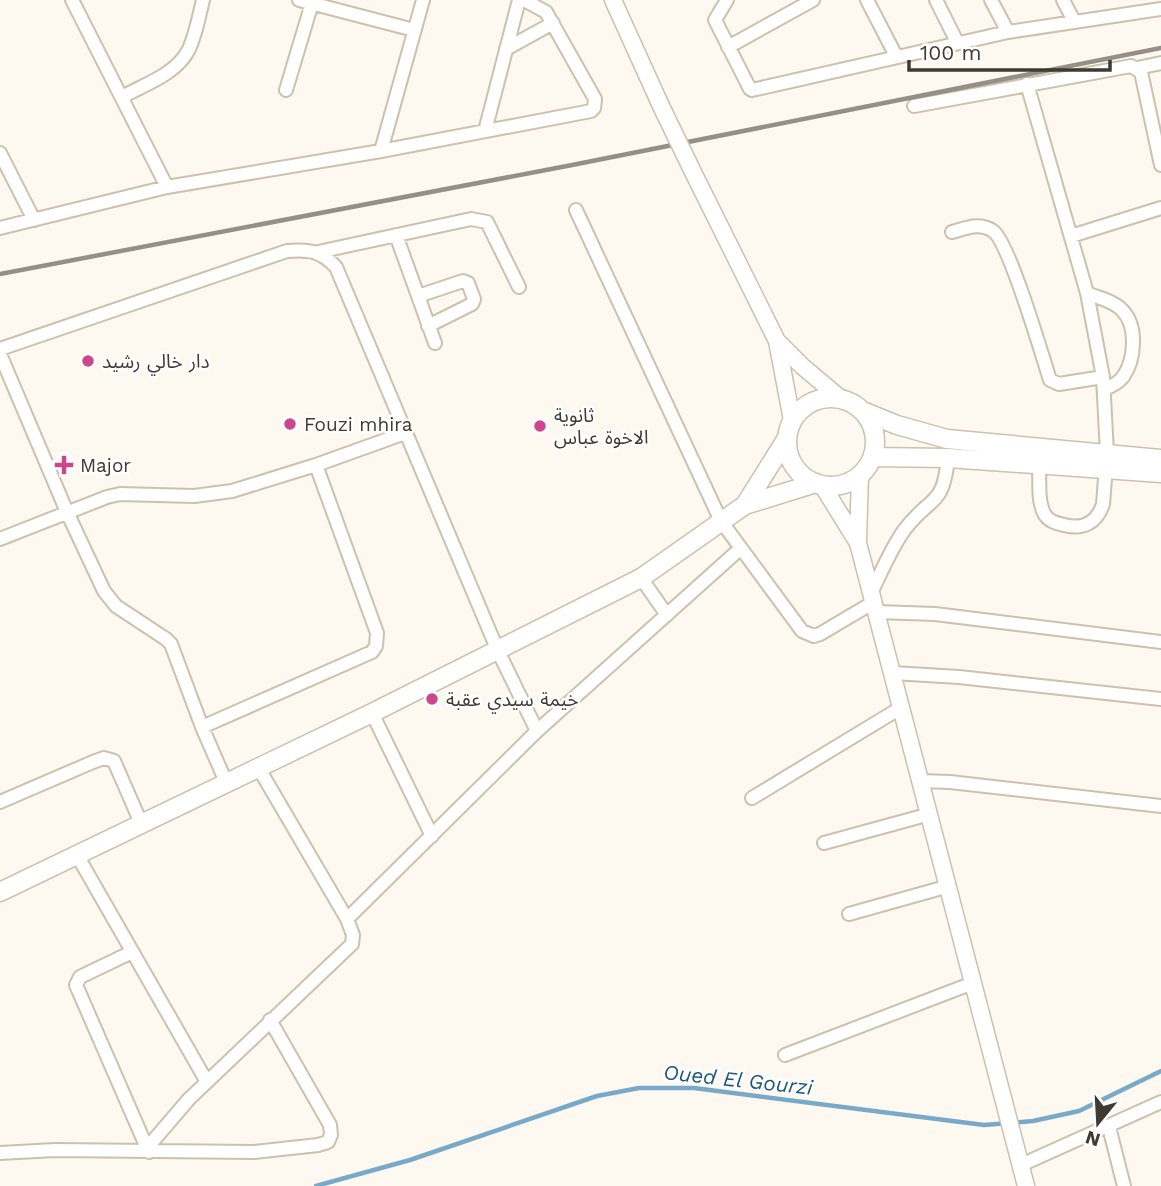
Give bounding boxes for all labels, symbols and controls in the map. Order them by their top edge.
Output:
scale bar [909,28,1110,72]
text: 100 m [920,40,982,65]
place label: دار خالي رشيد [102,350,210,376]
marker: دار خالي رشيد [80,353,96,369]
place label: ثانوية الاخوة عباس [554,404,649,449]
place label: Fouzi mhira [304,413,413,436]
marker: Fouzi mhira [282,416,298,432]
marker: ثانوية الاخوة عباس [532,418,548,434]
place label: Major [80,454,131,477]
marker: Major [54,455,74,475]
place label: خيمة سيدي عقبة [446,688,579,714]
marker: خيمة سيدي عقبة [424,691,440,707]
water label: Oued El Gourzi [662,1059,815,1100]
north arrow [1063,1088,1133,1158]
text: N [1083,1126,1103,1152]

